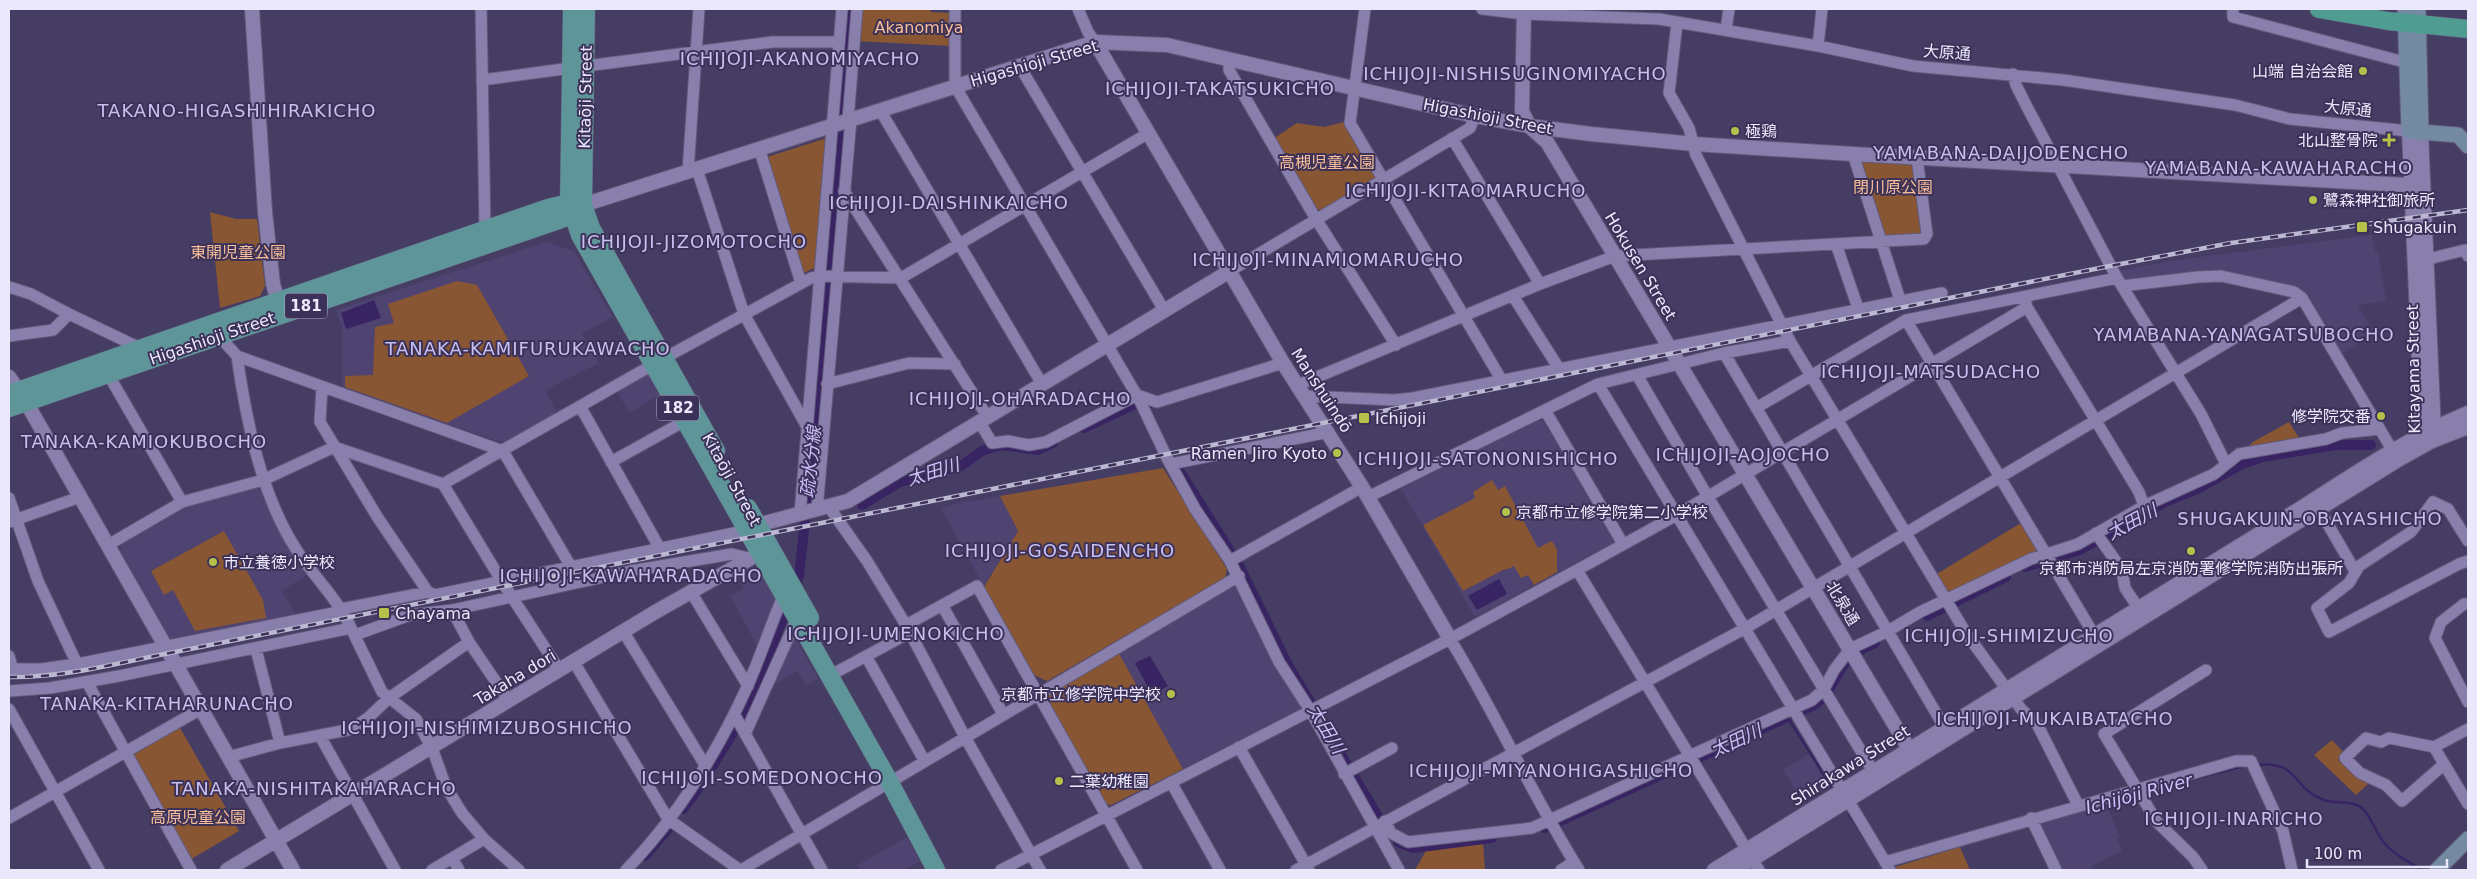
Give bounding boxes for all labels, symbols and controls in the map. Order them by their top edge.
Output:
park label: Akanomiya [875,18,963,37]
street label: Higashioji Street [968,36,1100,91]
street label: 大原通 [1922,41,1972,64]
street label: Kitaōji Street [575,45,596,149]
district label: ICHIJOJI-AKANOMIYACHO [680,48,920,69]
place label: 山端 自治会館 [2252,62,2353,81]
district label: ICHIJOJI-NISHISUGINOMIYACHO [1363,63,1667,84]
marker: 山端 自治会館 [2357,65,2369,77]
district label: ICHIJOJI-TAKATSUKICHO [1105,78,1335,99]
street label: Higashioji Street [1421,95,1554,138]
street label: 大原通 [2323,97,2373,120]
district label: TAKANO-HIGASHIHIRAKICHO [96,100,377,121]
place label: 極鶏 [1745,122,1777,141]
marker: 極鶏 [1729,125,1741,137]
place label: 北山整骨院 [2298,131,2378,150]
marker: 北山整骨院 [2382,133,2396,147]
district label: YAMABANA-DAIJODENCHO [1872,142,2129,163]
park label: 高槻児童公園 [1279,153,1375,172]
district label: YAMABANA-KAWAHARACHO [2144,157,2413,178]
park label: 閉川原公園 [1853,178,1933,197]
district label: ICHIJOJI-KITAOMARUCHO [1346,180,1586,201]
place label: 鷺森神社御旅所 [2323,191,2435,210]
district label: ICHIJOJI-DAISHINKAICHO [829,192,1069,213]
marker: 鷺森神社御旅所 [2307,194,2319,206]
street label: Hokusen Street [1601,209,1680,324]
place label: Shugakuin [2373,218,2457,237]
marker: Shugakuin [2355,220,2369,234]
district label: ICHIJOJI-JIZOMOTOCHO [581,231,807,252]
park label: 東開児童公園 [190,243,286,262]
district label: ICHIJOJI-MINAMIOMARUCHO [1192,249,1464,270]
road number: 181 [285,294,327,318]
street label: Kitayama Street [2403,304,2424,434]
street label: Higashioji Street [147,308,278,369]
district label: YAMABANA-YANAGATSUBOCHO [2092,324,2395,345]
district label: TANAKA-KAMIFURUKAWACHO [384,338,671,359]
street label: Manshuindō [1287,344,1356,436]
district label: ICHIJOJI-MATSUDACHO [1821,361,2041,382]
district label: ICHIJOJI-OHARADACHO [909,388,1131,409]
road number: 182 [657,396,699,420]
place label: 修学院交番 [2291,407,2371,426]
place label: Ichijoji [1375,409,1426,428]
marker: 修学院交番 [2375,410,2387,422]
marker: Ichijoji [1357,411,1371,425]
water label: 疏水分線 [796,423,825,499]
street label: Kitaōji Street [698,429,765,529]
district label: TANAKA-KAMIOKUBOCHO [20,431,267,452]
place label: Ramen Jiro Kyoto [1191,444,1327,463]
district label: ICHIJOJI-AOJOCHO [1656,444,1830,465]
marker: Ramen Jiro Kyoto [1331,447,1343,459]
district label: ICHIJOJI-SATONONISHICHO [1357,448,1619,469]
water label: 太田川 [904,453,964,489]
water label: 太田川 [2103,499,2162,544]
place label: 京都市立修学院第二小学校 [1516,503,1708,522]
marker: 京都市立修学院第二小学校 [1500,506,1512,518]
district label: SHUGAKUIN-OBAYASHICHO [2177,508,2443,529]
district label: ICHIJOJI-GOSAIDENCHO [945,540,1175,561]
marker: 京都市消防局左京消防署修学院消防出張所 [2185,545,2197,557]
place label: 市立養徳小学校 [223,553,335,572]
marker: 市立養徳小学校 [207,556,219,568]
place label: 京都市消防局左京消防署修学院消防出張所 [2039,559,2343,578]
district label: ICHIJOJI-KAWAHARADACHO [499,565,763,586]
street label: 北泉通 [1822,578,1863,629]
place label: Chayama [395,604,471,623]
marker: Chayama [377,606,391,620]
district label: ICHIJOJI-UMENOKICHO [787,623,1005,644]
district label: ICHIJOJI-SHIMIZUCHO [1904,625,2114,646]
street label: Takaha dori [470,646,559,710]
place label: 京都市立修学院中学校 [1001,685,1161,704]
marker: 京都市立修学院中学校 [1165,688,1177,700]
district label: TANAKA-KITAHARUNACHO [39,693,294,714]
water label: 太田川 [1304,700,1350,759]
district label: ICHIJOJI-MUKAIBATACHO [1936,708,2174,729]
district label: ICHIJOJI-NISHIMIZUBOSHICHO [341,717,633,738]
water label: 太田川 [1707,719,1767,761]
street label: Shirakawa Street [1787,721,1913,810]
district label: ICHIJOJI-MIYANOHIGASHICHO [1409,760,1693,781]
district label: ICHIJOJI-SOMEDONOCHO [641,767,883,788]
water label: Ichijōji River [2083,769,2196,818]
place label: 二葉幼稚園 [1069,772,1149,791]
marker: 二葉幼稚園 [1053,775,1065,787]
district label: TANAKA-NISHITAKAHARACHO [170,778,457,799]
park label: 高原児童公園 [150,808,246,827]
district label: ICHIJOJI-INARICHO [2144,808,2324,829]
scale bar [2307,836,2447,868]
text: 100 m [2314,845,2362,863]

